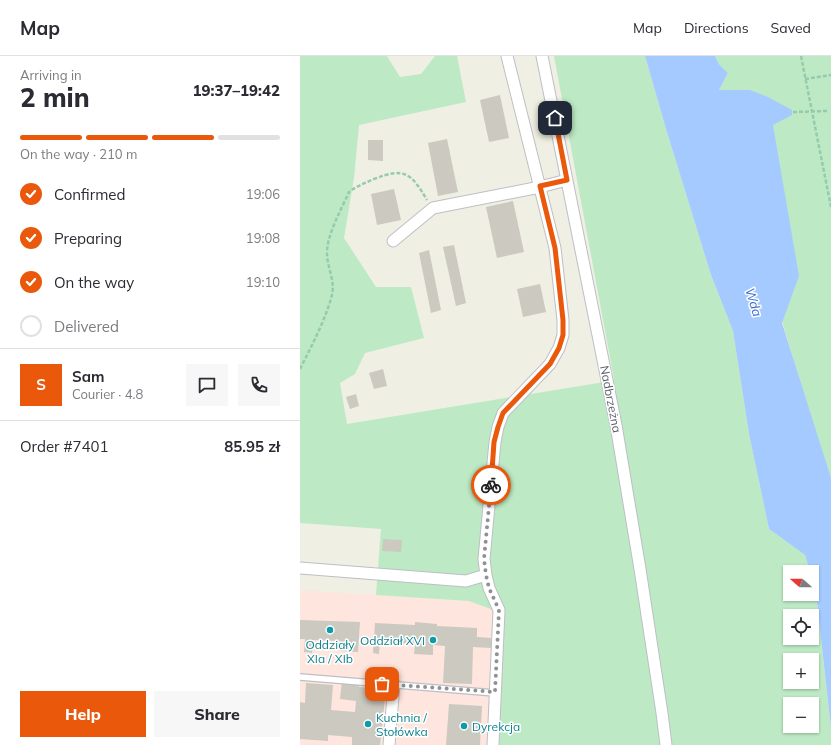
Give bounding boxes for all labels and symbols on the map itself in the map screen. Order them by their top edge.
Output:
pin [538,101,572,135]
water label: Wda [742,286,766,319]
street label: Nadbrzeżna [597,364,625,434]
courier [471,465,511,505]
north arrow [783,565,819,601]
marker: Oddziały XIa / XIb [325,625,335,635]
place label: Oddział XVI [360,633,425,648]
marker: Oddział XVI [428,635,438,645]
place label: Oddziały XIa / XIb [305,637,355,666]
pin [365,667,399,701]
place label: Kuchnia / Stołówka [376,710,428,739]
marker: Kuchnia / Stołówka [363,719,373,729]
place label: Dyrekcja [472,719,520,734]
marker: Dyrekcja [459,721,469,731]

